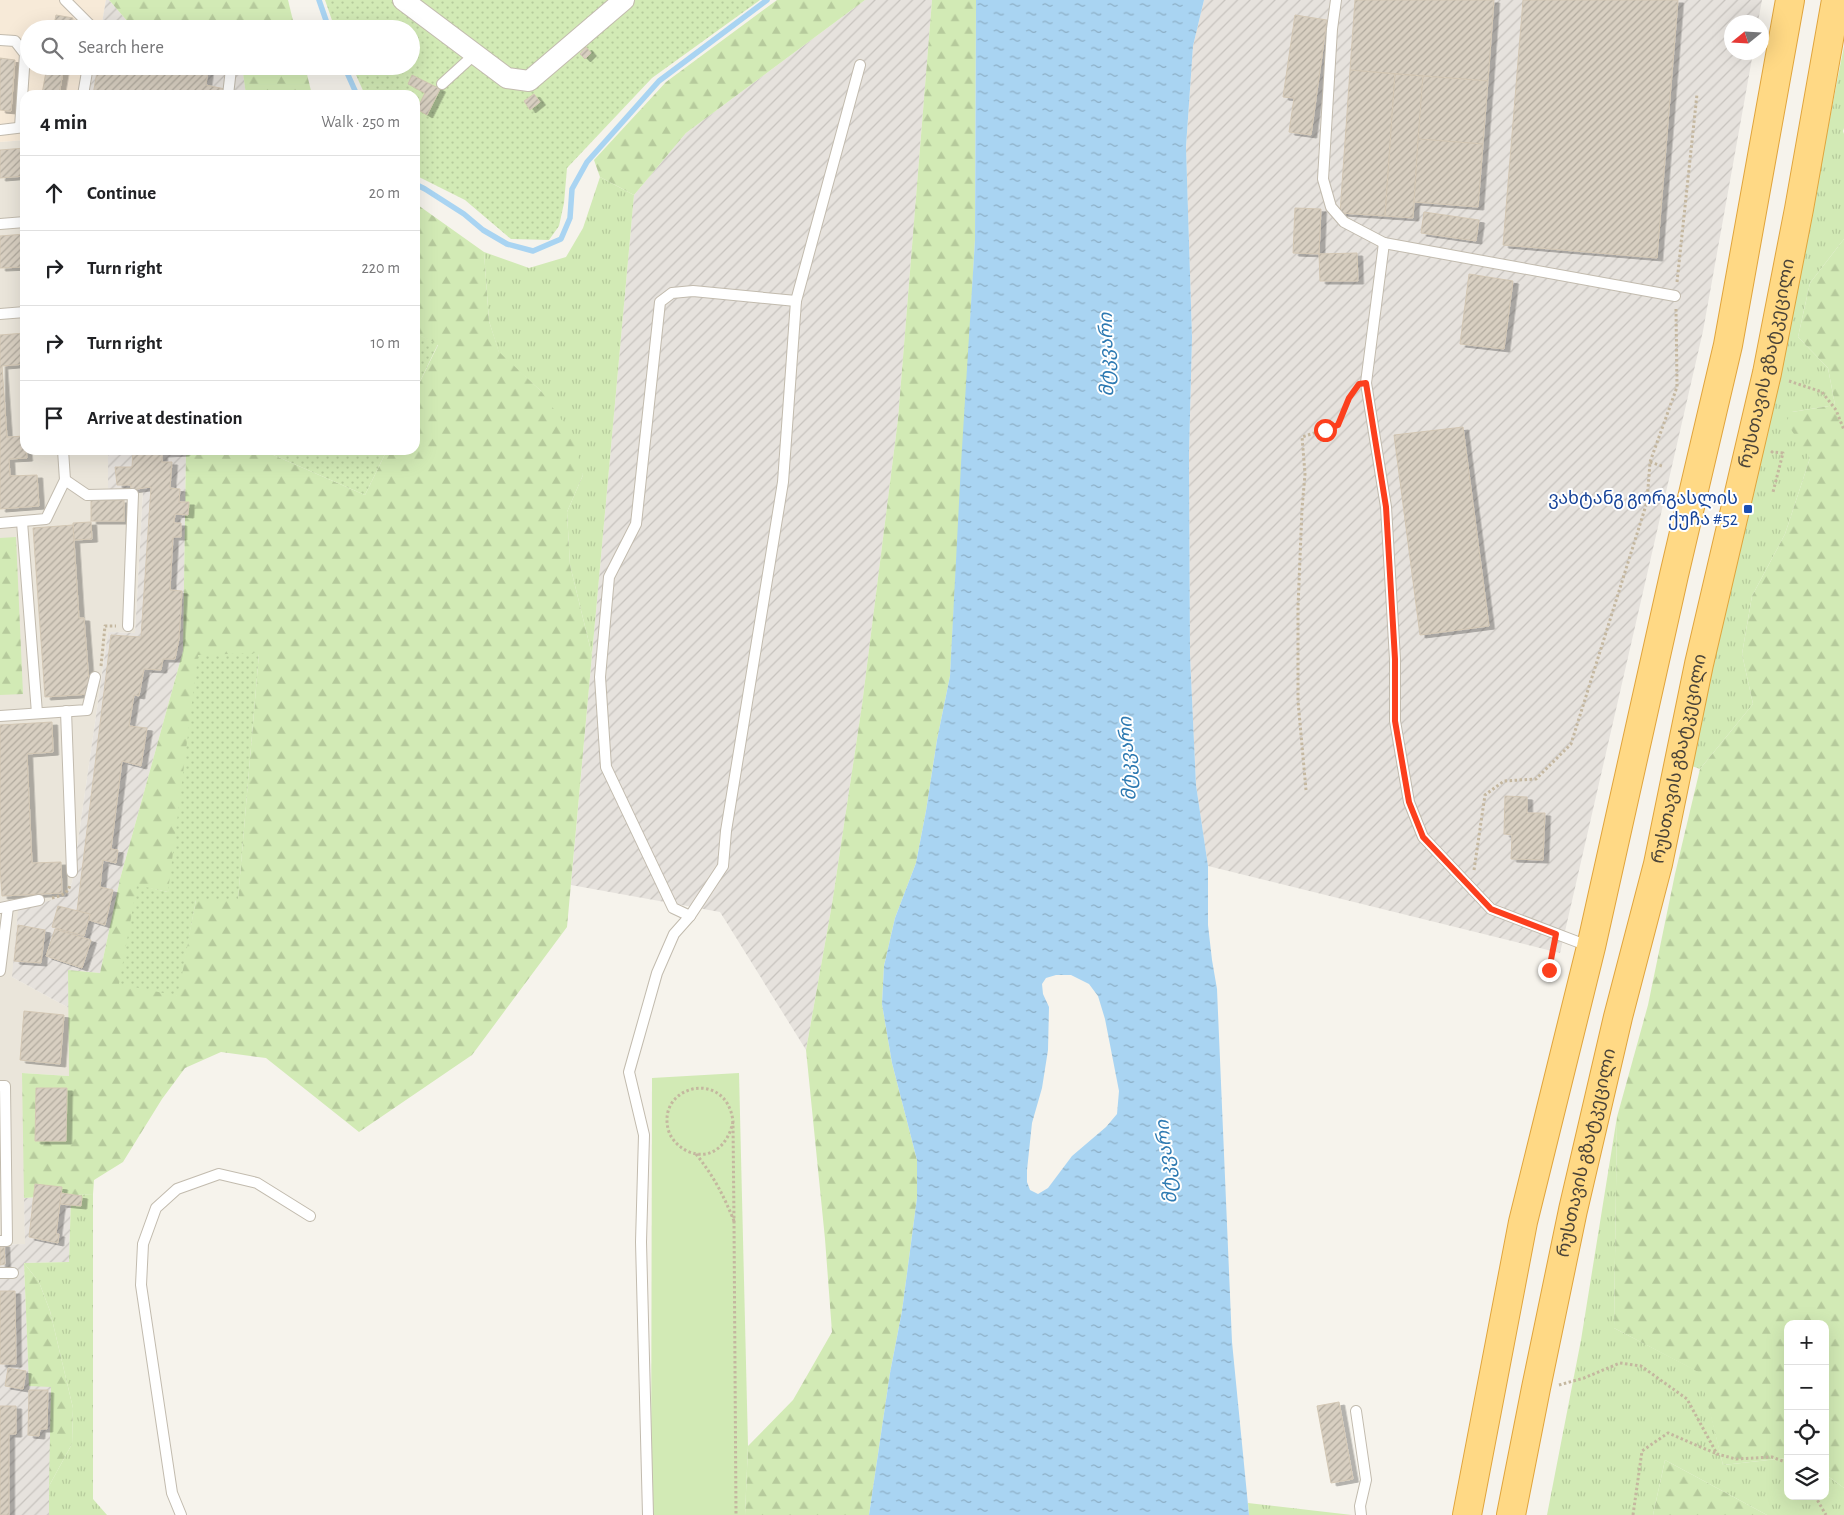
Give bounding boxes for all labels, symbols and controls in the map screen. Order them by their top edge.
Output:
north arrow [1724,15,1769,60]
search box [20,20,420,75]
icon: search [38,34,66,62]
text: Search here [78,38,164,57]
text: 4 min [40,112,87,133]
text: Walk · 250 m [321,114,400,130]
icon: ahead [40,179,68,207]
text: Continue [87,184,156,203]
text: 20 m [369,185,400,201]
icon: right [40,254,68,282]
street label: რუსთავის გზატკეცილი [1735,257,1798,470]
text: Turn right [87,259,162,278]
text: 220 m [362,260,400,276]
water label: მტკვარი [1097,312,1118,397]
icon: right [40,329,68,357]
text: Turn right [87,334,162,353]
text: 10 m [371,335,400,351]
icon: arrive [40,404,68,432]
text: Arrive at destination [87,409,243,428]
route start [1314,419,1337,442]
place label: ვახტანგ გორგასლის ქუჩა #52 [1548,489,1738,530]
marker: ვახტანგ გორგასლის ქუჩა #52 [1742,503,1754,515]
street label: რუსთავის გზატკეცილი [1648,652,1710,865]
water label: მტკვარი [1116,715,1141,801]
route end [1538,959,1561,982]
street label: რუსთავის გზატკეცილი [1553,1047,1619,1259]
water label: მტკვარი [1153,1118,1182,1205]
map controls [1784,1320,1829,1500]
button: + [1784,1320,1829,1365]
button: − [1784,1365,1829,1410]
button: locate [1784,1410,1829,1455]
button: layers [1784,1455,1829,1500]

